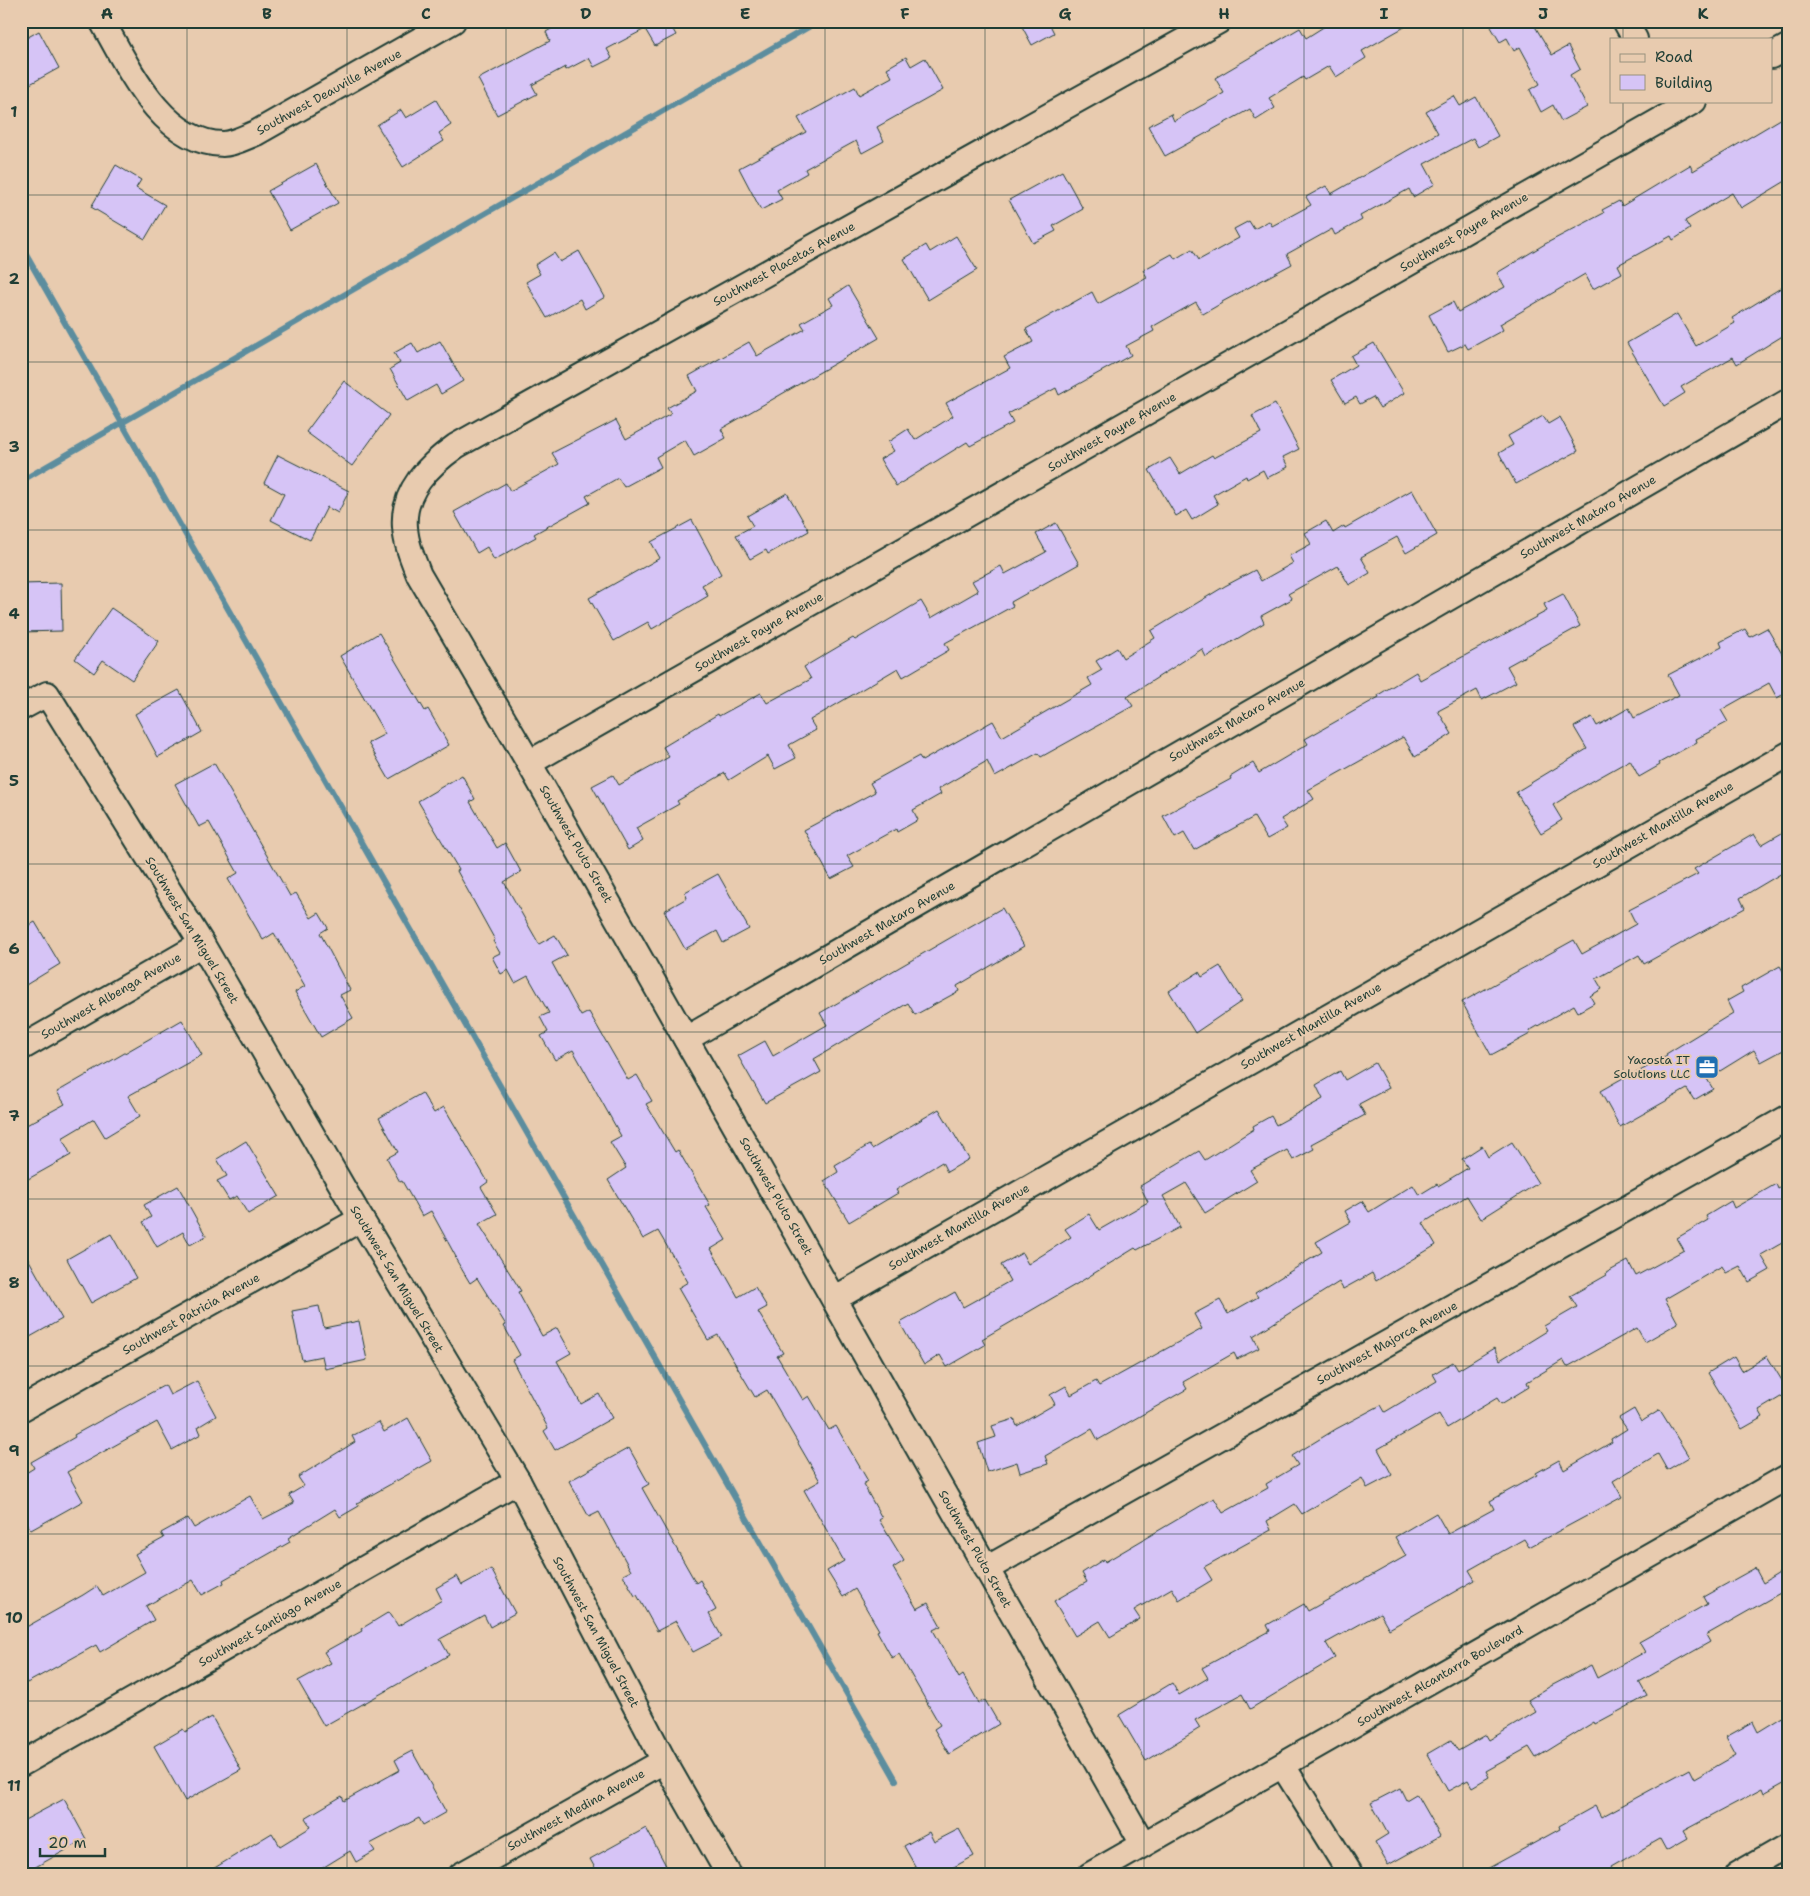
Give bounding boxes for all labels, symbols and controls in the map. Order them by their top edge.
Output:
text: A [101,3,113,24]
text: B [262,3,272,24]
text: C [421,3,431,24]
text: D [580,3,592,24]
text: E [740,3,750,24]
text: F [900,3,910,24]
text: G [1059,3,1072,24]
text: H [1218,3,1230,24]
text: I [1380,3,1389,24]
text: J [1538,3,1548,24]
text: K [1698,3,1709,24]
legend [1610,38,1772,102]
street label: Southwest Deauville Avenue [254,45,405,139]
text: Road [1655,47,1693,67]
text: Building [1655,73,1712,93]
text: 1 [10,101,18,122]
street label: Southwest Payne Avenue [1397,189,1531,275]
street label: Southwest Placetas Avenue [710,218,858,310]
text: 2 [8,268,20,289]
street label: Southwest Payne Avenue [1045,389,1179,475]
text: 3 [8,436,20,457]
street label: Southwest Mataro Avenue [1517,471,1659,563]
street label: Southwest Payne Avenue [692,589,826,675]
text: 4 [8,603,20,624]
street label: Southwest Mataro Avenue [1166,674,1308,766]
text: 5 [9,770,19,791]
street label: Southwest Mantilla Avenue [1590,778,1737,872]
street label: Southwest Pluto Street [536,782,616,906]
street label: Southwest San Miguel Street [142,854,242,1006]
street label: Southwest Mataro Avenue [816,877,958,969]
text: 6 [8,938,20,959]
street label: Southwest Albenga Avenue [38,949,184,1043]
street label: Southwest Mantilla Avenue [1238,979,1385,1073]
place label: Yacosta IT Solutions LLC [1613,1052,1691,1082]
office icon: Yacosta IT Solutions LLC [1694,1054,1720,1080]
text: 7 [8,1105,20,1126]
street label: Southwest Pluto Street [736,1134,816,1258]
street label: Southwest Mantilla Avenue [886,1180,1033,1274]
street label: Southwest San Miguel Street [347,1203,447,1355]
street label: Southwest Patricia Avenue [119,1269,263,1359]
text: 8 [8,1272,20,1293]
street label: Southwest Majorca Avenue [1314,1297,1460,1388]
text: 9 [8,1440,20,1461]
street label: Southwest Pluto Street [935,1487,1015,1611]
street label: Southwest San Miguel Street [549,1554,643,1710]
street label: Southwest Santiago Avenue [196,1575,345,1671]
text: 10 [5,1607,23,1628]
street label: Southwest Alcantarra Boulevard [1354,1622,1526,1730]
street label: Southwest Medina Avenue [504,1765,648,1855]
text: 11 [7,1775,21,1796]
scale bar [40,1826,105,1858]
text: 20 m [48,1833,87,1853]

